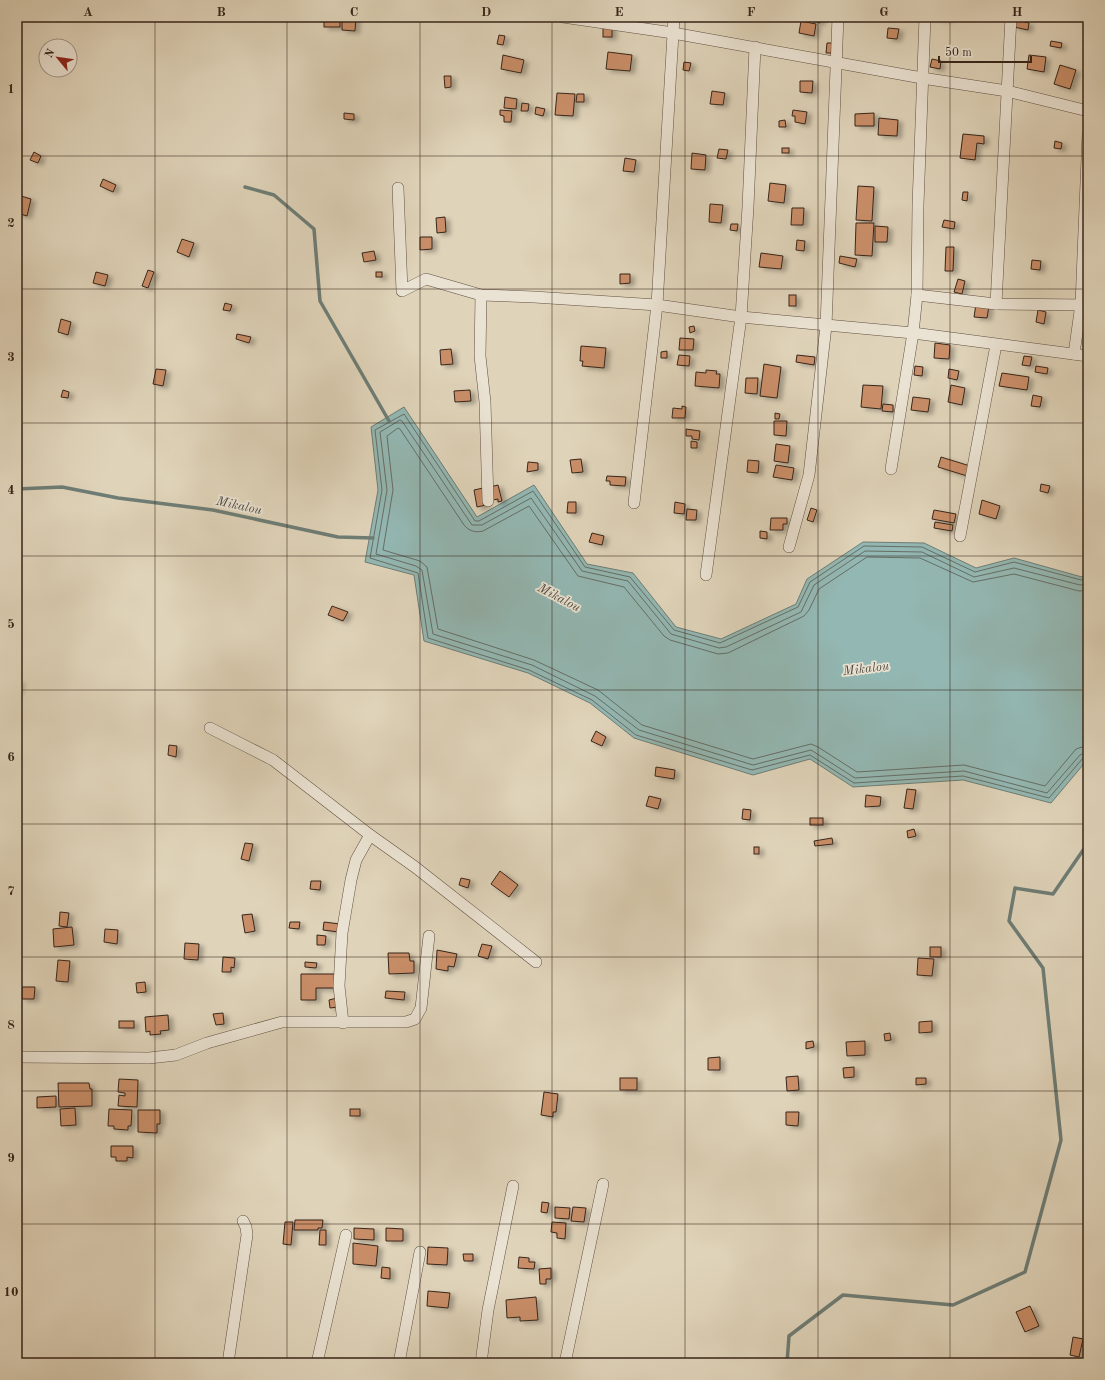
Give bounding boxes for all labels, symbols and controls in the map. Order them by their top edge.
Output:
text: A [83,6,93,19]
text: B [216,6,226,19]
text: C [350,6,358,19]
text: D [481,6,491,19]
text: E [615,6,624,19]
text: F [747,6,756,19]
text: G [879,6,889,19]
text: H [1012,6,1023,19]
north arrow [38,38,78,78]
scale bar [939,38,1031,64]
text: 50 m [945,46,972,59]
text: N [44,47,58,60]
text: 1 [7,83,15,96]
text: 2 [7,217,15,230]
text: 3 [7,351,15,364]
text: 4 [7,484,15,497]
water label: Mikalou [214,495,264,517]
water label: Mikalou [535,581,583,615]
text: 5 [7,618,15,631]
water label: Mikalou [841,660,890,678]
text: 6 [7,751,15,764]
text: 7 [7,885,15,898]
text: 8 [7,1019,15,1032]
text: 9 [7,1152,15,1165]
text: 10 [3,1286,19,1299]

